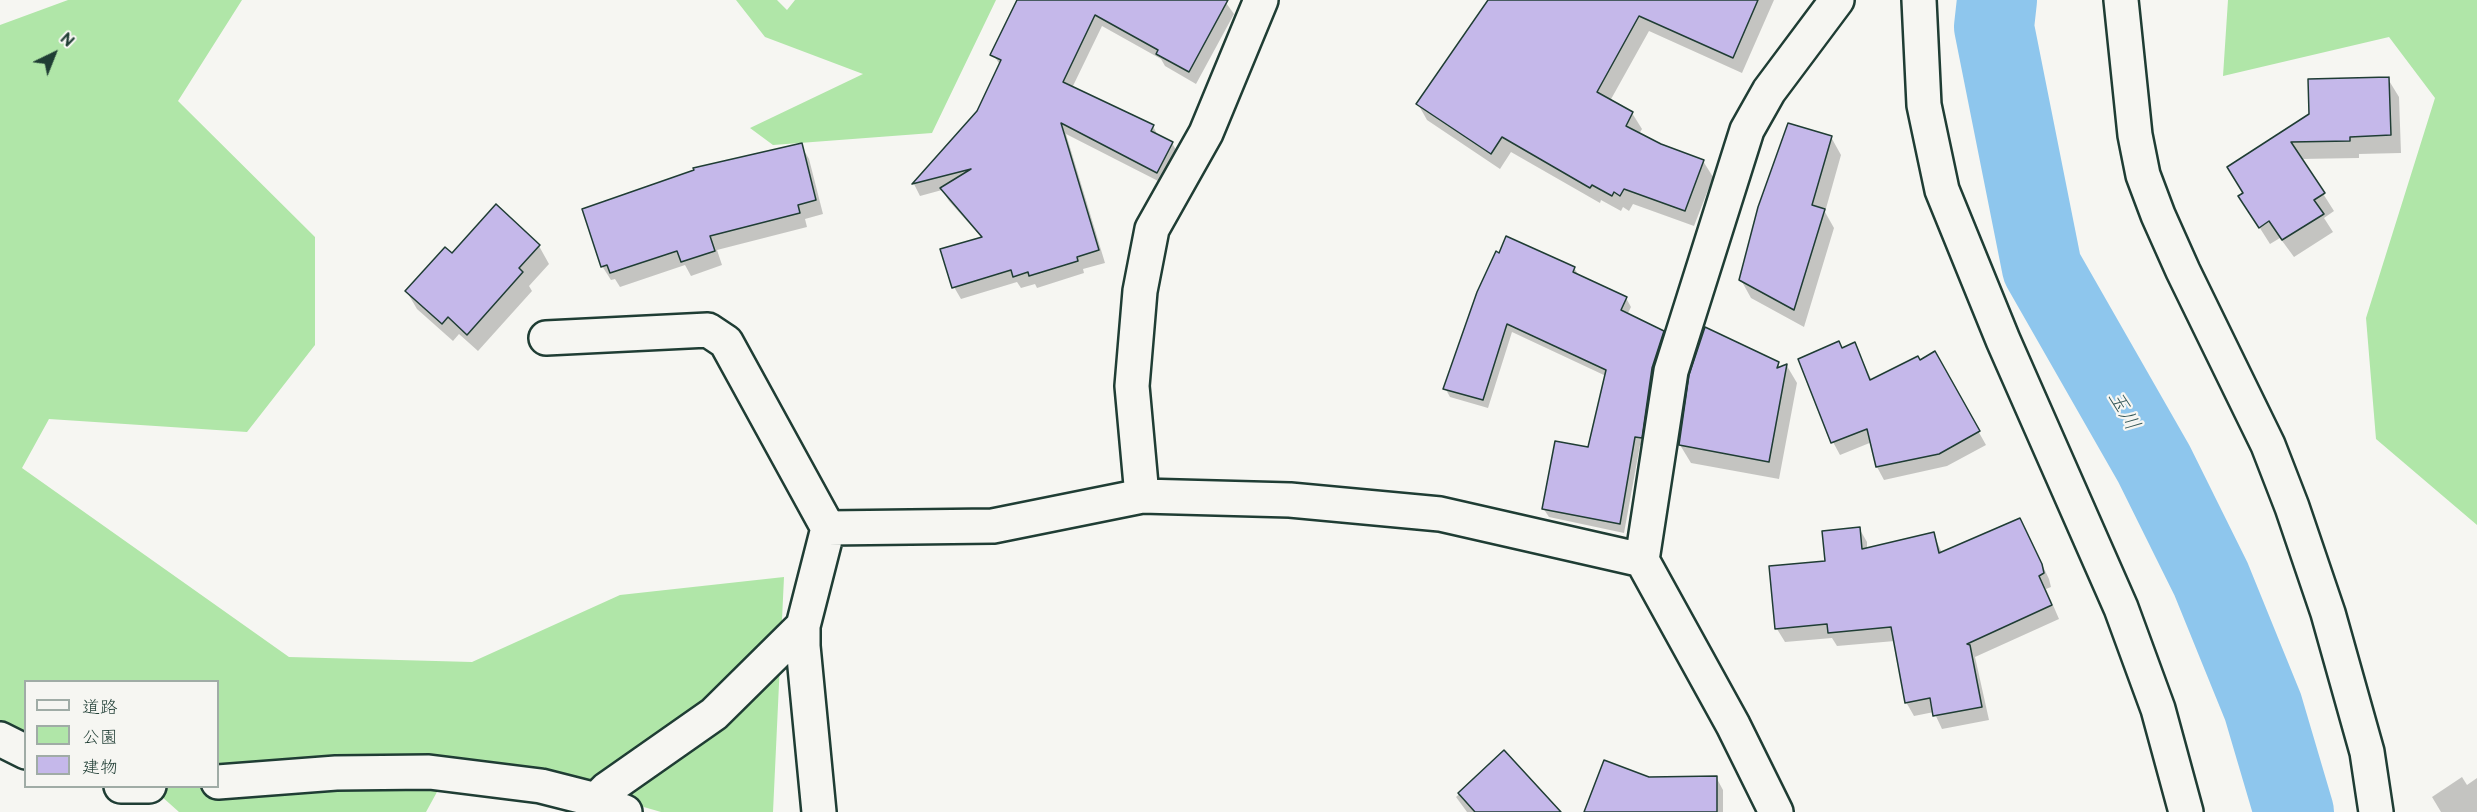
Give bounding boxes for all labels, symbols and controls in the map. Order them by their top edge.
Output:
north arrow [24,24,84,84]
text: N [56,29,77,52]
water label: 玉川 [2102,387,2144,435]
legend [24,680,219,788]
text: 道路 [82,697,118,718]
text: 公園 [82,727,118,748]
text: 建物 [82,757,118,778]

